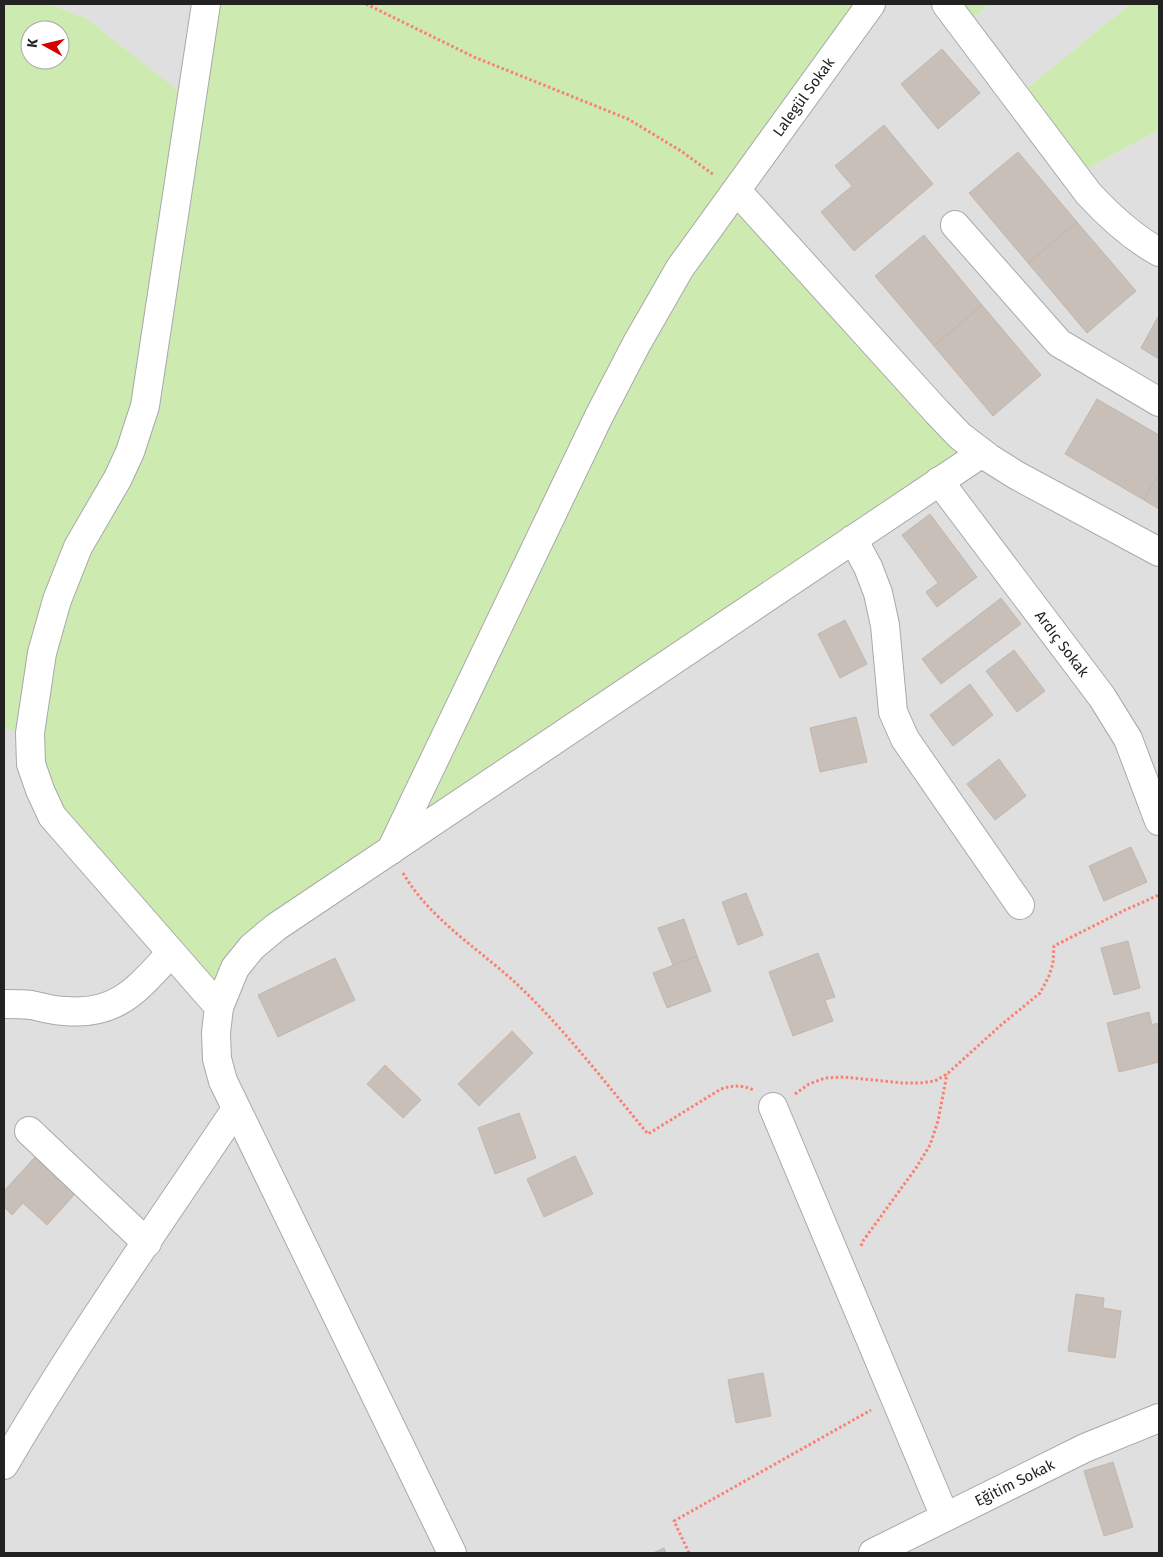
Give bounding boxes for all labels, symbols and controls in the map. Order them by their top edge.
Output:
north arrow [20,20,70,70]
text: K [24,37,42,49]
street label: Lalegül Sokak [769,54,838,140]
street label: Ardıç Sokak [1031,607,1093,681]
street label: Eğitim Sokak [972,1455,1058,1510]

